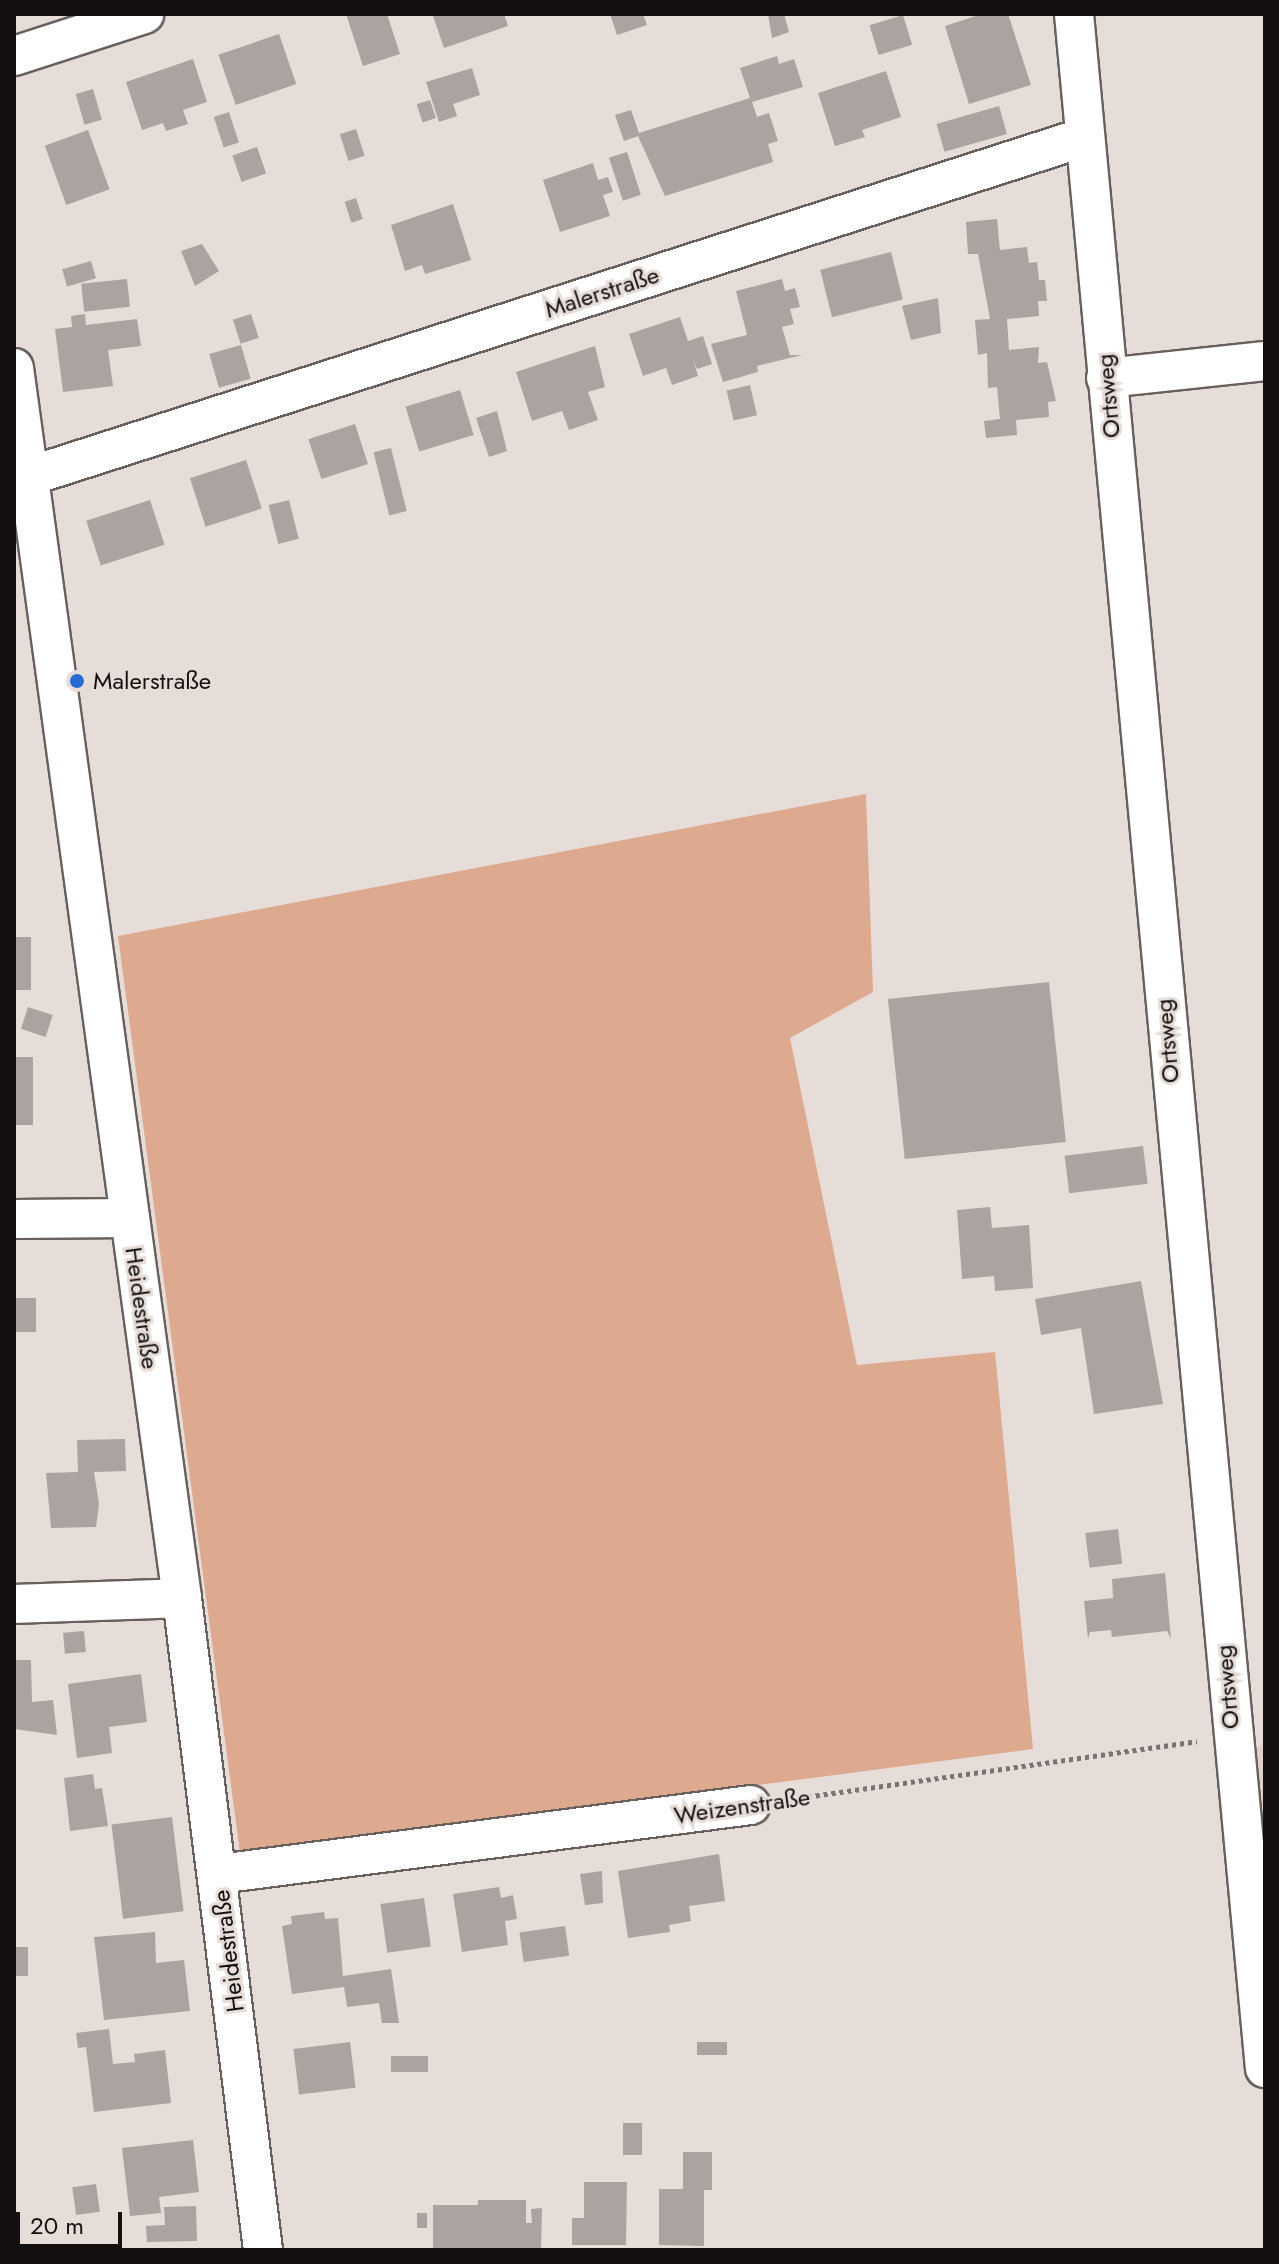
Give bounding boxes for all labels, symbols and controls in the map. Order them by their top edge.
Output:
street label: Malerstraße [541,260,663,324]
street label: Ortsweg [1090,353,1126,439]
place label: Malerstraße [93,667,211,695]
marker: Malerstraße [68,672,86,690]
street label: Ortsweg [1149,998,1185,1084]
street label: Heidestraße [119,1245,165,1371]
street label: Ortsweg [1209,1644,1245,1730]
street label: Weizenstraße [672,1782,812,1830]
street label: Heidestraße [206,1888,250,2014]
scale bar [20,2196,126,2246]
text: 20 m [30,2208,84,2243]

